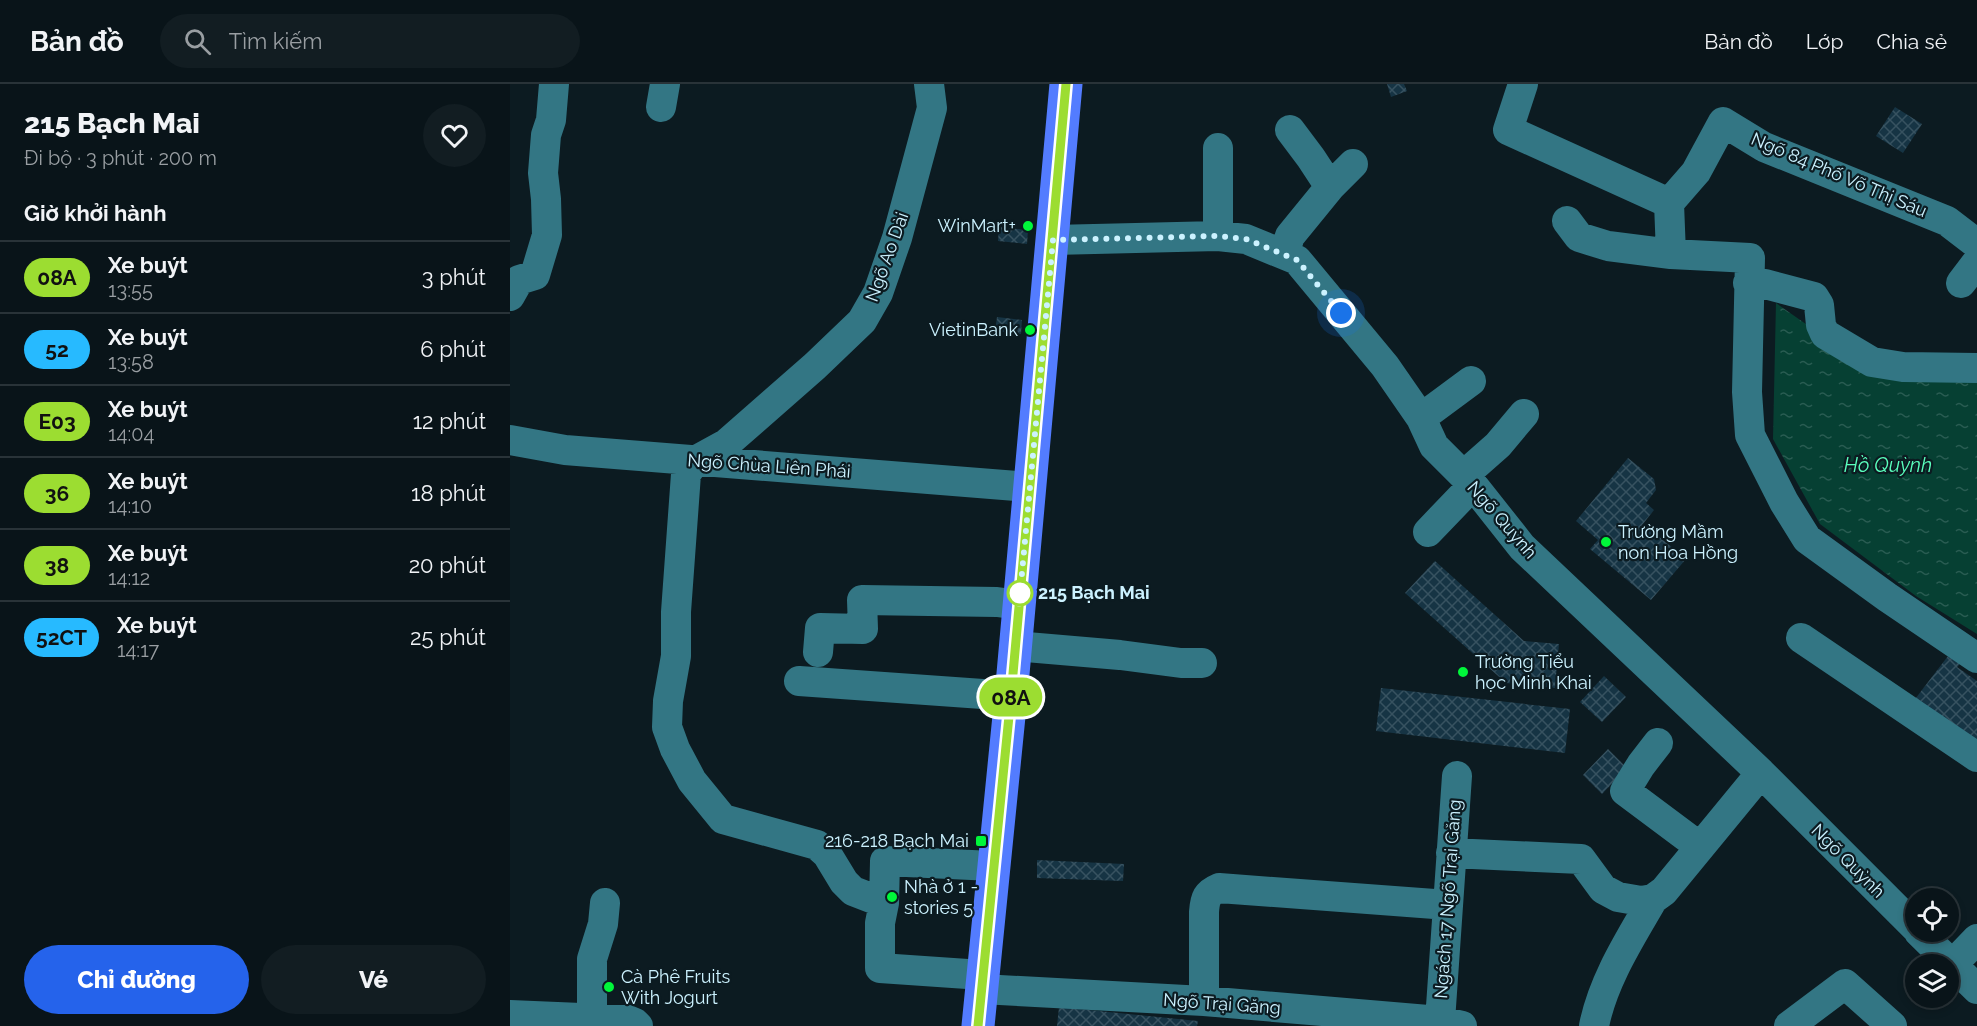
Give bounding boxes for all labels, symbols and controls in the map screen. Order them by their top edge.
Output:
search box [160,14,580,68]
text: Bản đồ [30,25,124,58]
icon: search [181,25,214,58]
text: Tìm kiếm [229,28,322,54]
text: Bản đồ [1704,29,1773,54]
text: Lớp [1806,29,1844,54]
text: Chia sẻ [1877,29,1947,54]
button: heart [423,104,486,167]
text: 215 Bạch Mai [24,107,200,140]
street label: Ngõ 84 Phố Võ Thị Sáu [1748,128,1930,221]
text: Đi bộ · 3 phút · 200 m [24,146,217,170]
text: Giờ khởi hành [24,200,166,226]
street label: Ngõ Ao Dài [861,209,912,304]
place label: WinMart+ [937,215,1016,236]
marker: WinMart+ [1021,219,1035,233]
text: Xe buýt [108,252,188,278]
text: 3 phút [422,264,486,290]
text: 08A [37,265,77,290]
text: 13:55 [108,278,153,302]
your location [1326,298,1356,328]
place label: VietinBank [929,319,1018,340]
marker: VietinBank [1023,323,1037,337]
text: Xe buýt [108,324,188,350]
text: 6 phút [420,336,486,362]
text: 52 [45,337,69,362]
text: 13:58 [108,350,154,374]
text: Xe buýt [108,396,188,422]
text: 12 phút [413,408,486,434]
text: E03 [38,409,76,434]
text: 14:04 [108,422,154,446]
street label: Ngõ Chùa Liên Phái [687,449,851,482]
water label: Hồ Quỳnh [1844,453,1932,477]
text: Xe buýt [108,468,188,494]
street label: Ngõ Quỳnh [1463,477,1542,562]
text: 18 phút [411,480,486,506]
text: 36 [45,481,69,506]
text: 14:10 [108,494,152,518]
place label: Trường Mầm non Hoa Hồng [1618,521,1738,563]
marker: Trường Mầm non Hoa Hồng [1599,535,1613,549]
text: Xe buýt [108,540,188,566]
text: 20 phút [409,552,486,578]
text: 38 [45,553,69,578]
text: 14:12 [108,566,150,590]
marker: 215 Bạch Mai [1007,580,1033,606]
place label: 215 Bạch Mai [1038,582,1150,603]
text: Xe buýt [117,612,197,638]
text: 25 phút [410,624,486,650]
text: 52CT [36,625,87,650]
text: 14:17 [117,638,159,662]
place label: Trường Tiểu học Minh Khai [1475,651,1592,693]
marker: Trường Tiểu học Minh Khai [1456,665,1470,679]
line badge: 08A [976,678,1046,716]
text: 08A [991,685,1031,710]
street label: Ngách 17 Ngõ Trại Găng [1430,799,1465,999]
street label: Ngõ Quỳnh [1807,820,1889,902]
place label: 216-218 Bạch Mai [825,830,969,851]
marker: 216-218 Bạch Mai [974,834,988,848]
place label: Nhà ở 1 - stories 5 [904,876,978,918]
map controls [1905,888,1959,1008]
button: locate [1905,888,1959,942]
marker: Nhà ở 1 - stories 5 [885,890,899,904]
button: Chỉ đường [24,945,249,1014]
button: Vé [261,945,486,1014]
button: layers [1905,954,1959,1008]
place label: Cà Phê Fruits With Jogurt [621,966,730,1008]
marker: Cà Phê Fruits With Jogurt [602,980,616,994]
street label: Ngõ Trại Găng [1162,989,1282,1018]

